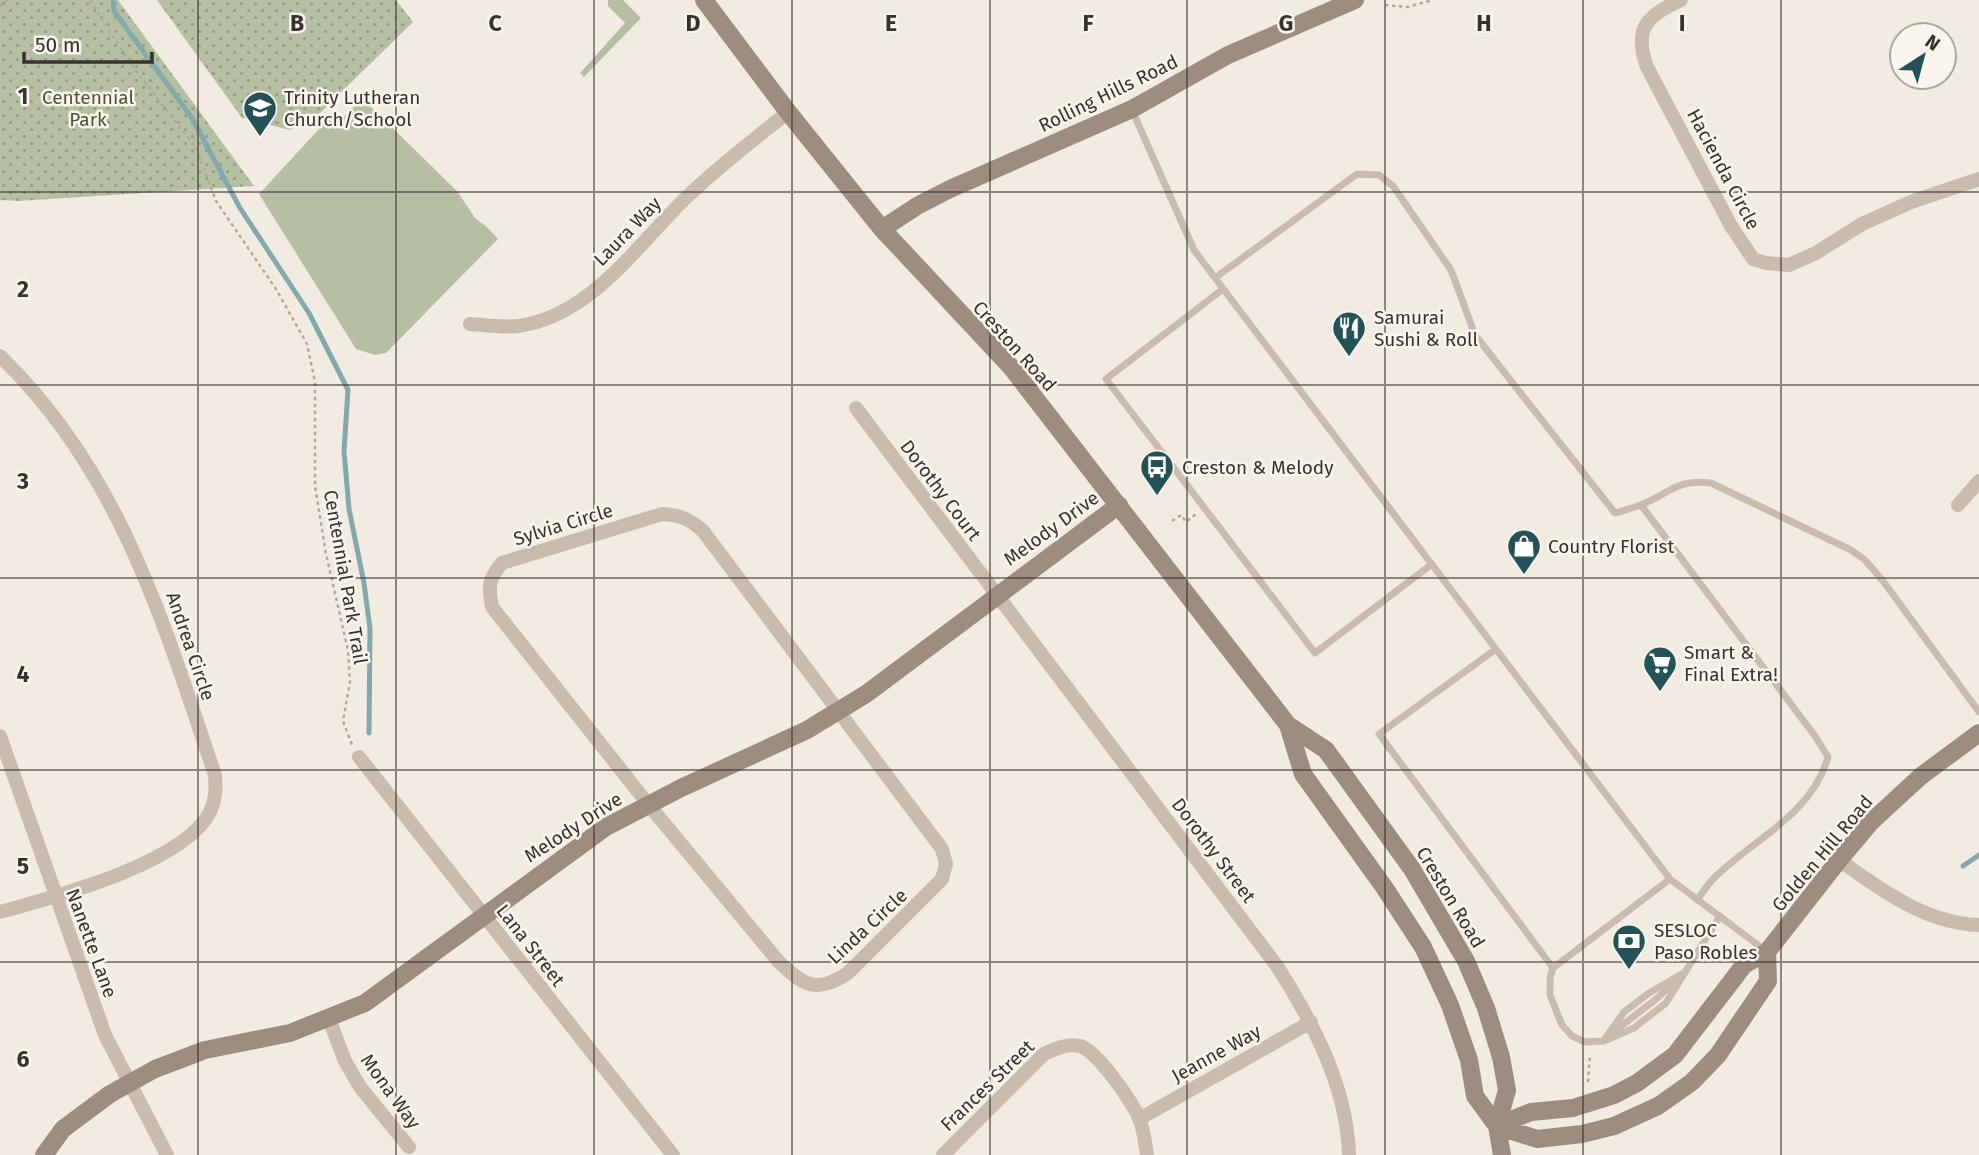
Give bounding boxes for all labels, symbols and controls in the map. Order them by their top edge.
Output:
text: B [290,9,304,37]
text: C [488,9,502,37]
text: D [686,9,701,37]
text: E [885,9,897,37]
text: F [1082,9,1094,37]
text: G [1279,9,1293,37]
text: H [1476,9,1492,37]
text: I [1679,9,1685,37]
scale bar [24,21,152,65]
north arrow [1888,21,1958,91]
text: N [1921,30,1945,56]
text: 50 m [35,32,81,58]
street label: Rolling Hills Road [1035,50,1182,137]
text: 1 [18,82,28,110]
park label: Centennial Park [42,86,134,131]
place label: Trinity Lutheran Church/School [284,86,420,131]
school or university icon: Trinity Lutheran Church/School [241,89,279,138]
street label: Hacienda Circle [1682,105,1765,234]
street label: Laura Way [589,192,666,271]
text: 2 [17,275,29,303]
street label: Creston Road [968,296,1061,396]
place label: Samurai Sushi & Roll [1374,306,1479,351]
restaurant icon: Samurai Sushi & Roll [1330,309,1368,358]
street label: Dorothy Court [895,435,986,545]
bus stop icon: Creston & Melody [1138,448,1176,497]
place label: Creston & Melody [1182,456,1334,479]
text: 3 [16,467,29,495]
street label: Melody Drive [999,486,1103,571]
street label: Centennial Park Trail [319,488,372,666]
street label: Sylvia Circle [511,498,616,550]
shop icon: Country Florist [1505,527,1543,576]
place label: Country Florist [1548,535,1674,558]
street label: Andrea Circle [161,589,220,703]
place label: Smart & Final Extra! [1684,641,1778,686]
supermarket icon: Smart & Final Extra! [1641,644,1679,693]
text: 4 [17,660,30,688]
street label: Melody Drive [520,787,627,868]
street label: Golden Hill Road [1767,790,1878,916]
street label: Dorothy Street [1167,793,1260,907]
street label: Creston Road [1411,842,1490,952]
text: 5 [17,852,29,880]
street label: Linda Circle [823,884,912,969]
street label: Nanette Lane [61,885,122,1001]
street label: Lana Street [491,900,570,991]
place label: SESLOC Paso Robles [1654,919,1758,964]
bank icon: SESLOC Paso Robles [1610,922,1648,971]
street label: Jeanne Way [1168,1019,1265,1087]
street label: Frances Street [936,1035,1039,1136]
text: 6 [17,1045,30,1073]
street label: Mona Way [356,1049,426,1134]

